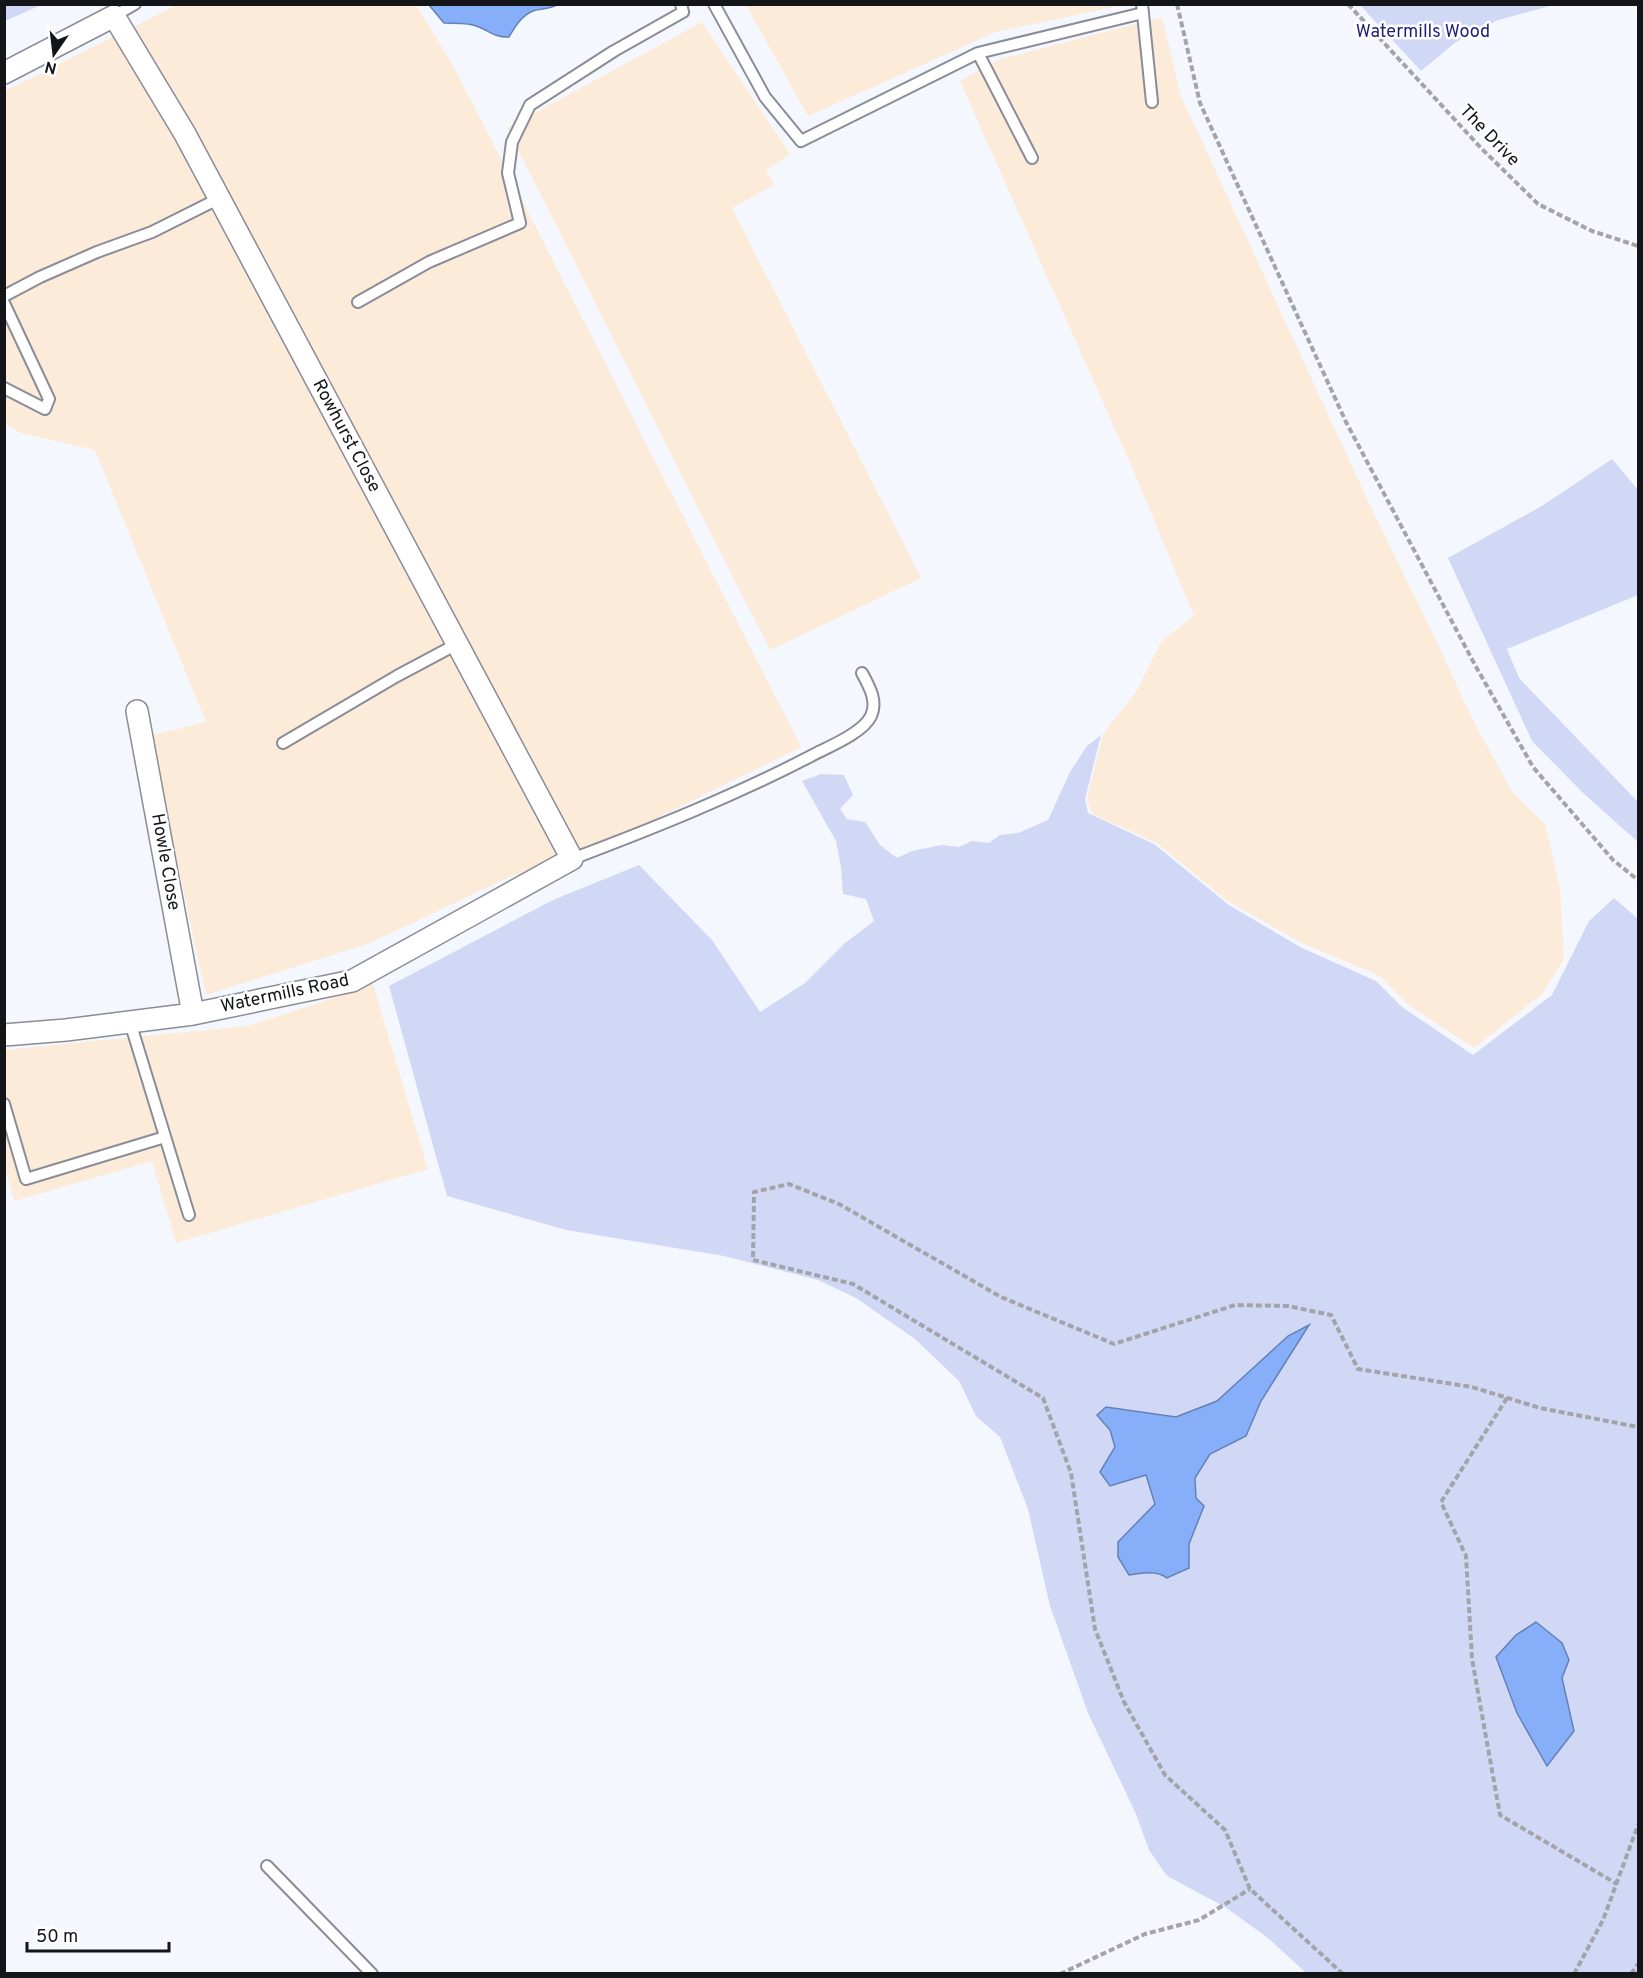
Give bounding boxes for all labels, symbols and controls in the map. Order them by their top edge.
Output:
park label: Watermills Wood [1356,21,1490,44]
north arrow [24,24,84,84]
text: N [43,56,59,78]
street label: The Drive [1454,100,1524,172]
street label: Rowhurst Close [307,375,385,497]
street label: Howle Close [145,812,185,912]
street label: Watermills Road [219,969,351,1019]
scale bar [27,1915,170,1953]
text: 50 m [36,1926,78,1949]

